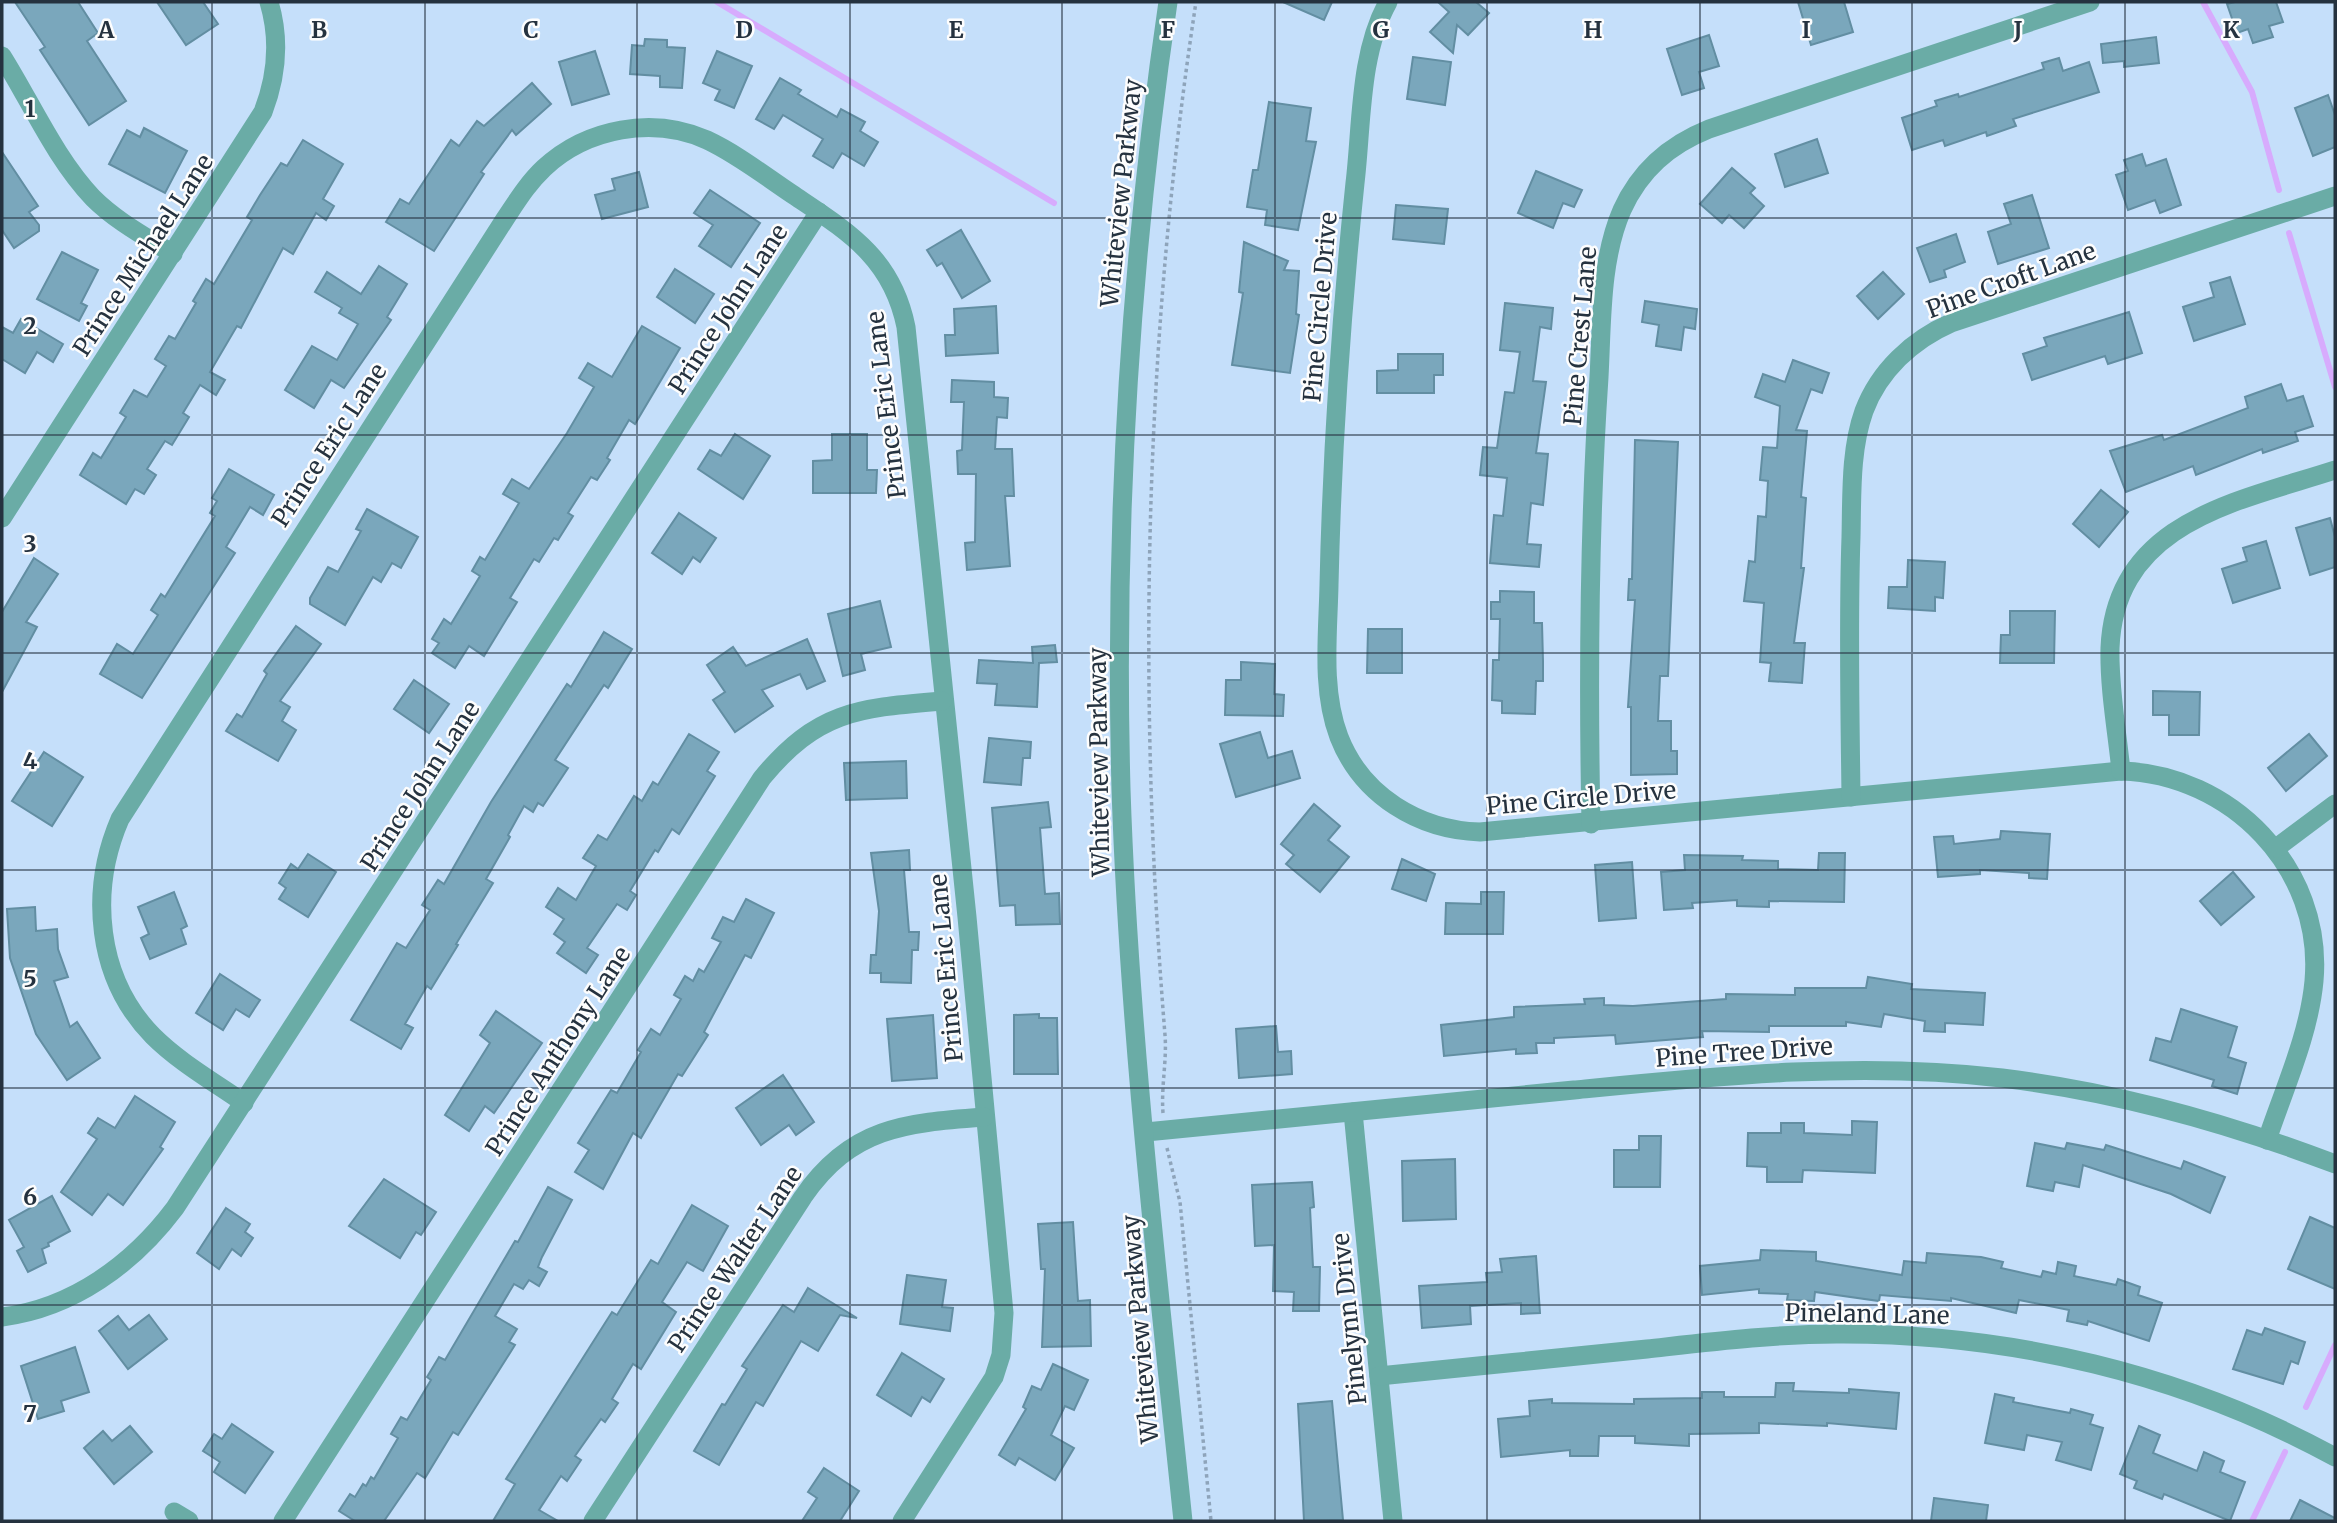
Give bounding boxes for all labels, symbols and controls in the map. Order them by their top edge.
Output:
text: A [97,15,115,44]
text: B [311,15,327,44]
text: C [523,15,539,44]
text: D [735,15,753,44]
text: E [948,15,964,44]
text: F [1161,15,1175,44]
text: G [1373,15,1390,44]
text: H [1584,15,1603,44]
text: I [1801,15,1811,44]
text: J [2012,15,2023,44]
text: K [2222,15,2240,44]
street label: Whiteview Parkway [1093,77,1148,310]
text: 1 [25,94,36,123]
street label: Prince Michael Lane [66,148,220,362]
street label: Pine Circle Drive [1296,211,1344,403]
street label: Prince John Lane [662,218,794,400]
street label: Pine Croft Lane [1922,235,2100,325]
street label: Pine Crest Lane [1557,245,1603,427]
street label: Prince Eric Lane [859,310,913,500]
text: 2 [23,311,37,340]
street label: Prince Eric Lane [265,358,393,532]
text: 3 [23,529,37,558]
street label: Whiteview Parkway [1082,647,1117,878]
street label: Prince John Lane [354,695,486,877]
text: 4 [23,746,38,775]
street label: Pine Circle Drive [1485,774,1677,822]
street label: Prince Eric Lane [922,873,970,1063]
street label: Prince Anthony Lane [479,940,637,1162]
text: 5 [23,964,37,993]
street label: Pine Tree Drive [1654,1030,1834,1074]
street label: Prince Walter Lane [661,1160,809,1358]
text: 6 [23,1182,37,1211]
street label: Whiteview Parkway [1115,1213,1166,1446]
street label: Pinelynn Drive [1325,1232,1373,1406]
street label: Pineland Lane [1784,1297,1950,1331]
text: 7 [23,1399,37,1428]

